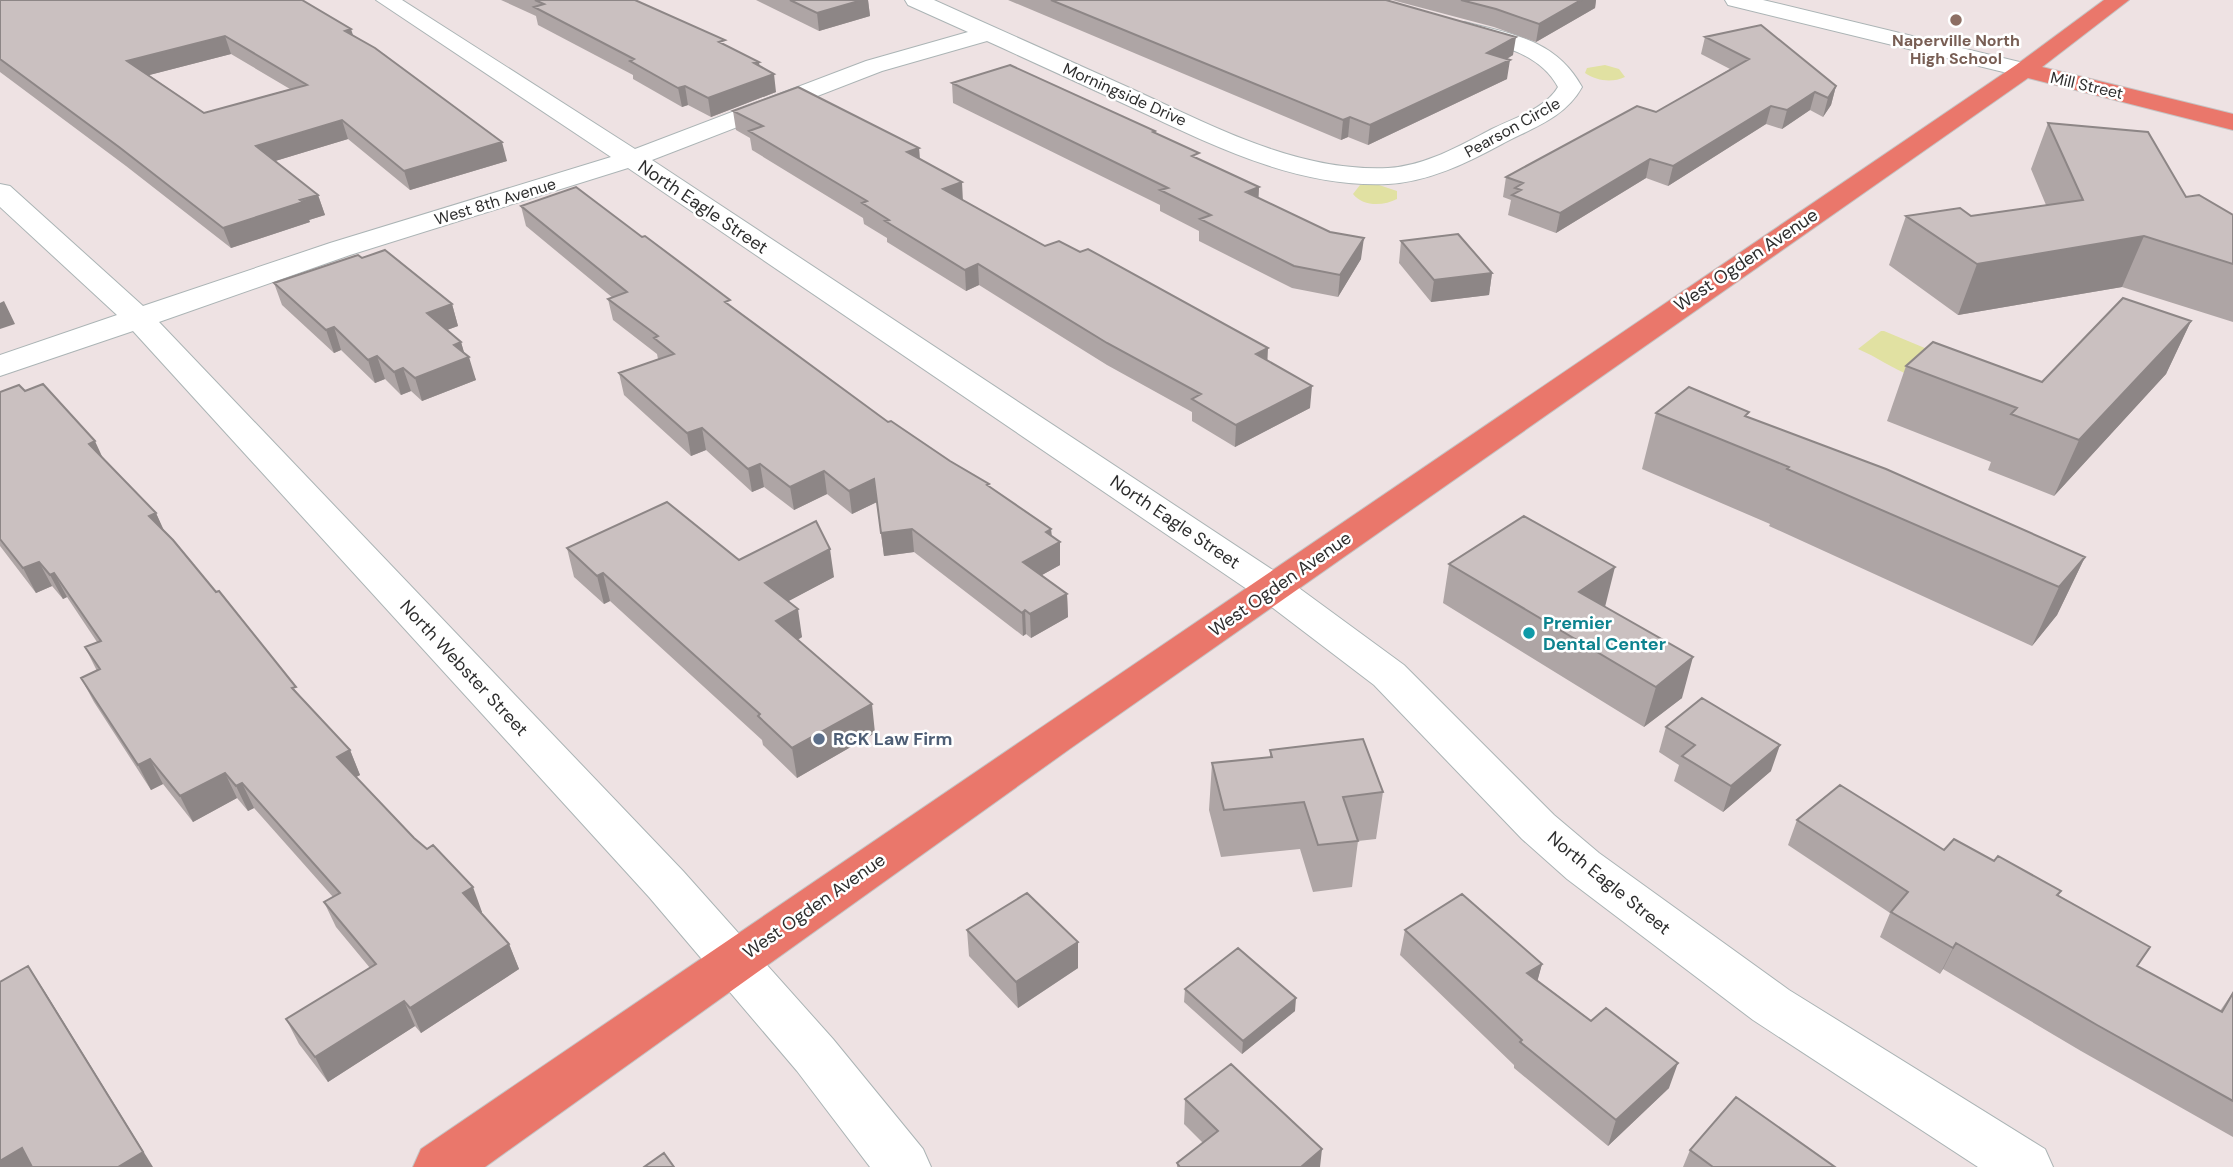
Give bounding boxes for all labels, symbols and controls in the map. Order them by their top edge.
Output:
marker: Naperville North High School [1948,12,1964,28]
place label: Naperville North High School [1892,30,2020,69]
street label: Morningside Drive [1060,58,1190,131]
street label: Mill Street [2048,67,2125,104]
street label: Pearson Circle [1461,93,1564,162]
street label: North Eagle Street [633,155,773,259]
street label: West 8th Avenue [432,173,558,230]
street label: West Ogden Avenue [1669,203,1823,317]
street label: North Eagle Street [1105,470,1245,574]
street label: West Ogden Avenue [1204,526,1356,642]
street label: North Webster Street [394,595,534,741]
place label: Premier Dental Center [1543,611,1666,656]
marker: Premier Dental Center [1521,625,1537,641]
place label: RCK Law Firm [833,727,952,751]
marker: RCK Law Firm [811,731,827,747]
street label: North Eagle Street [1542,826,1676,940]
street label: West Ogden Avenue [738,848,890,964]

